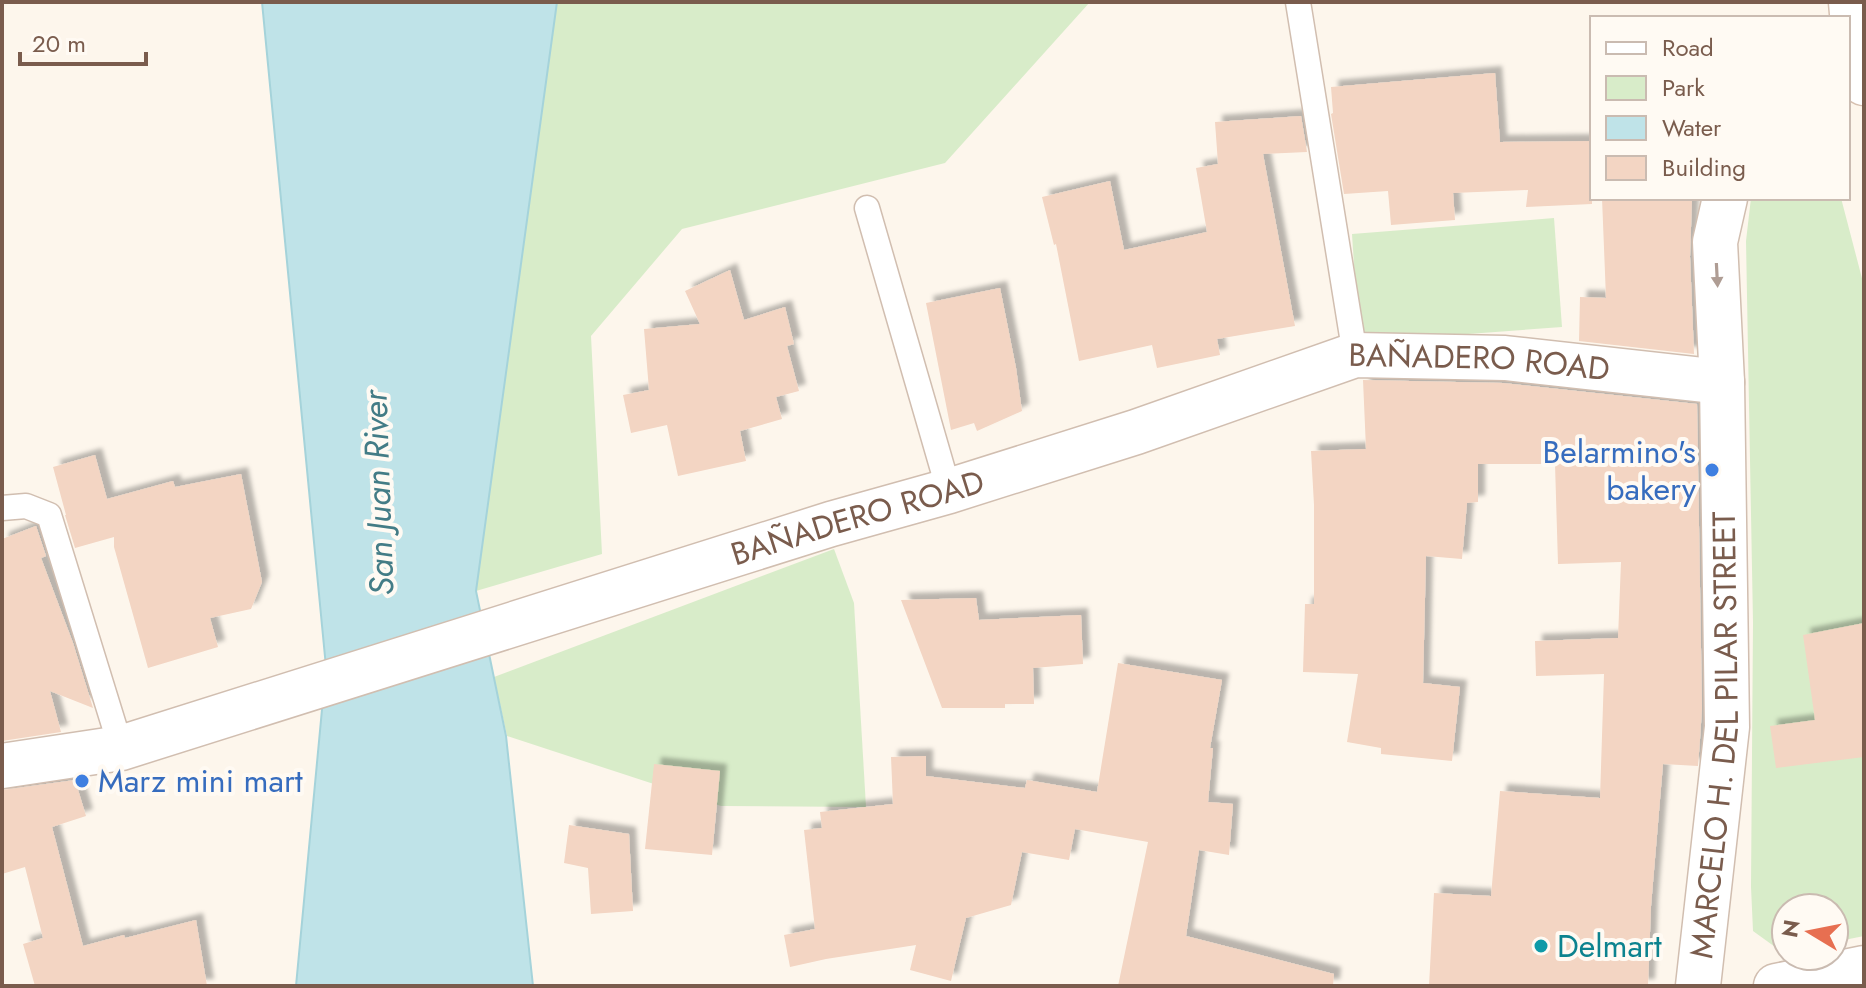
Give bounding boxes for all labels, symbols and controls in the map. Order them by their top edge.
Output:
scale bar [20,16,146,66]
legend [1590,16,1850,200]
text: 20 m [32,26,86,61]
text: Road [1662,30,1714,65]
text: Park [1662,70,1705,105]
text: Water [1662,110,1722,145]
text: Building [1662,150,1746,185]
one-way arrow [1711,263,1724,288]
street label: BAÑADERO ROAD [1348,332,1612,392]
water label: San Juan River [350,388,407,596]
place label: Belarmino's bakery [1543,429,1697,512]
street label: BAÑADERO ROAD [725,458,990,577]
marker: Belarmino's bakery [1703,461,1721,479]
street label: MARCELO H. DEL PILAR STREET [1678,511,1750,961]
place label: Marz mini mart [98,758,303,804]
marker: Marz mini mart [73,772,91,790]
north arrow [1770,892,1850,972]
text: N [1773,917,1808,940]
place label: Delmart [1557,923,1662,969]
marker: Delmart [1532,937,1550,955]

